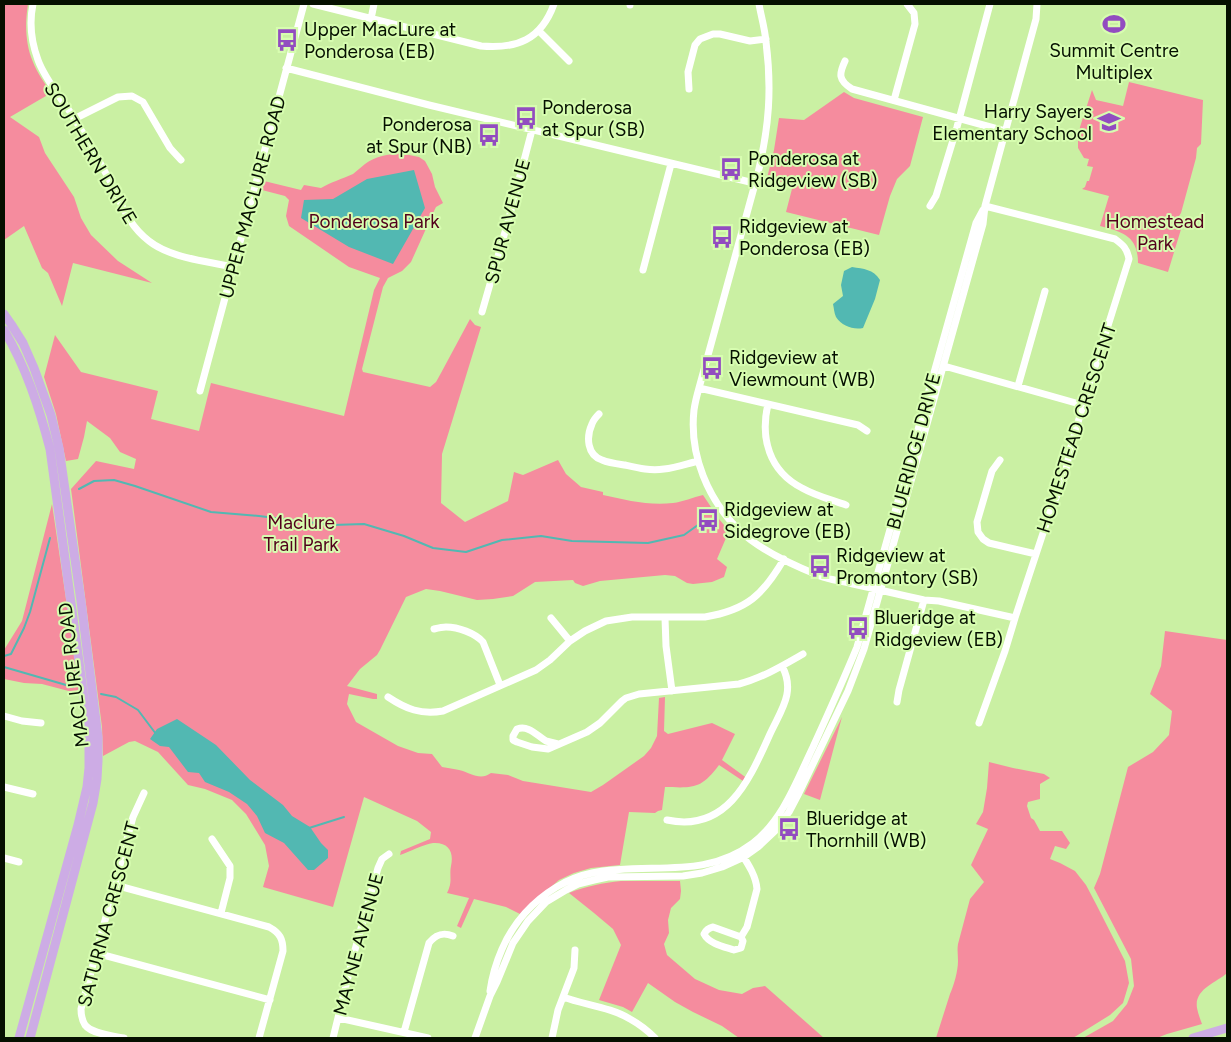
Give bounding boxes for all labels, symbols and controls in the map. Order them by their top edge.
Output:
sports icon: Summit Centre Multiplex [1101,11,1127,37]
place label: Upper MacLure at Ponderosa (EB) [304,18,456,63]
bus stop icon: Upper MacLure at Ponderosa (EB) [274,27,300,53]
place label: Summit Centre Multiplex [1049,39,1179,84]
street label: SOUTHERN DRIVE [39,78,142,228]
street label: UPPER MACLURE ROAD [214,93,291,301]
place label: Ponderosa at Spur (SB) [542,96,645,141]
place label: Harry Sayers Elementary School [932,100,1092,145]
bus stop icon: Ponderosa at Spur (SB) [513,105,539,131]
school or university icon: Harry Sayers Elementary School [1096,109,1122,135]
place label: Ponderosa at Spur (NB) [366,113,472,158]
bus stop icon: Ponderosa at Spur (NB) [476,122,502,148]
place label: Ponderosa at Ridgeview (SB) [748,147,877,192]
street label: SPUR AVENUE [480,156,535,286]
bus stop icon: Ponderosa at Ridgeview (SB) [718,156,744,182]
park label: Ponderosa Park [309,210,440,233]
park label: Homestead Park [1105,210,1205,255]
place label: Ridgeview at Ponderosa (EB) [739,215,870,260]
bus stop icon: Ridgeview at Ponderosa (EB) [709,224,735,250]
street label: HOMESTEAD CRESCENT [1032,320,1121,536]
place label: Ridgeview at Viewmount (WB) [729,346,875,391]
bus stop icon: Ridgeview at Viewmount (WB) [699,355,725,381]
street label: BLUERIDGE DRIVE [882,370,945,532]
place label: Ridgeview at Sidegrove (EB) [724,498,851,543]
bus stop icon: Ridgeview at Sidegrove (EB) [695,507,721,533]
park label: Maclure Trail Park [263,511,339,556]
place label: Ridgeview at Promontory (SB) [836,544,978,589]
bus stop icon: Ridgeview at Promontory (SB) [807,553,833,579]
street label: MACLURE ROAD [53,601,94,749]
place label: Blueridge at Ridgeview (EB) [874,606,1003,651]
bus stop icon: Blueridge at Ridgeview (EB) [845,615,871,641]
place label: Blueridge at Thornhill (WB) [806,807,926,852]
bus stop icon: Blueridge at Thornhill (WB) [776,816,802,842]
street label: SATURNA CRESCENT [73,818,144,1009]
street label: MAYNE AVENUE [328,870,389,1018]

